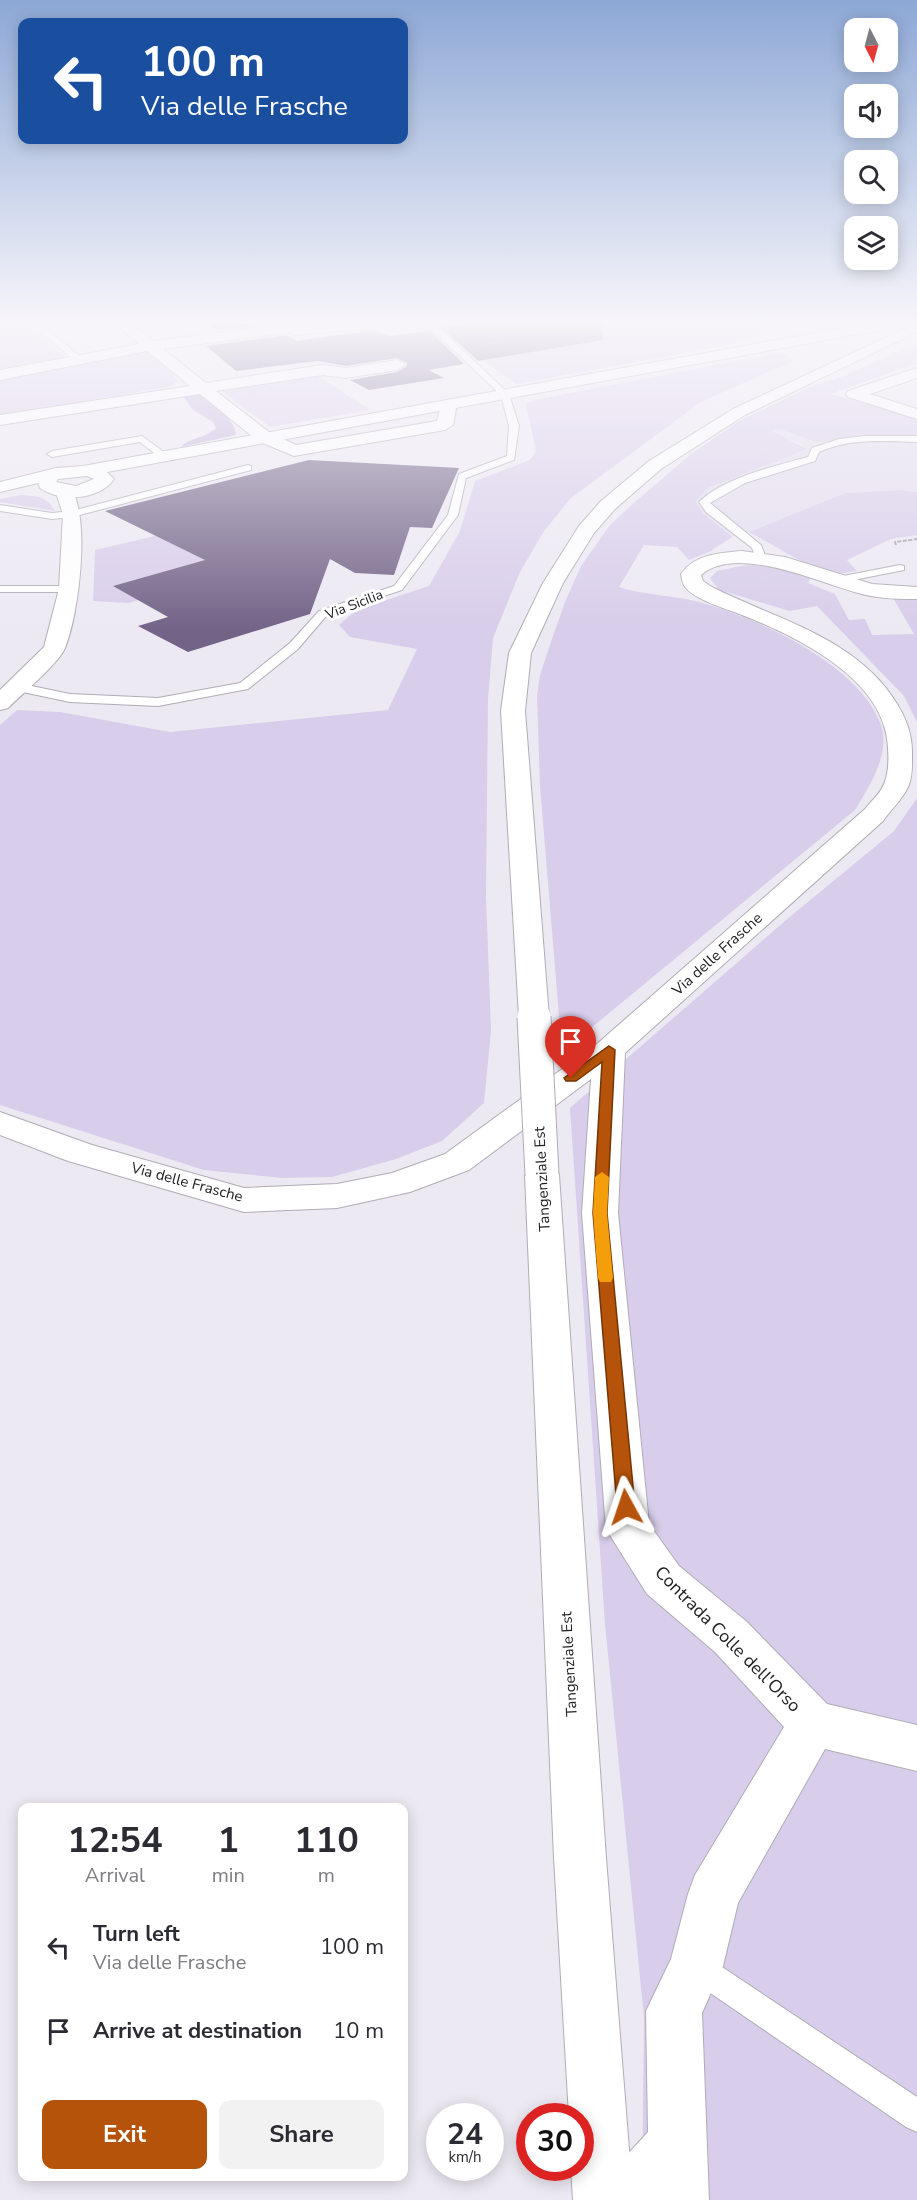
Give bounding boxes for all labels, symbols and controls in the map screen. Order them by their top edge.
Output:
north arrow [844,18,898,72]
map controls [844,18,898,270]
text: 100 m [141,34,265,91]
icon: left [42,42,120,120]
button: sound [844,84,898,138]
text: Via delle Frasche [141,88,348,125]
button: search [844,150,898,204]
button: layers [844,216,898,270]
street label: Via Sicilia [322,585,386,625]
street label: Via delle Frasche [667,908,766,1001]
pin [545,1016,596,1078]
icon: arrive [554,1025,587,1058]
street label: Tangenziale Est [529,1125,555,1232]
street label: Via delle Frasche [128,1157,245,1207]
position arrow [594,1475,658,1539]
street label: Contrada Colle dell'Orso [650,1561,806,1717]
street label: Tangenziale Est [556,1610,582,1717]
text: 12:54 [67,1816,163,1865]
text: 1 [217,1816,239,1865]
text: 110 [294,1816,359,1865]
text: Arrival [85,1862,145,1889]
text: min [212,1862,245,1889]
text: m [318,1862,335,1889]
text: Turn left [93,1919,180,1949]
icon: left [42,1931,75,1964]
text: 100 m [320,1932,384,1962]
text: Via delle Frasche [93,1949,246,1976]
icon: arrive [42,2015,75,2048]
text: Arrive at destination [93,2016,302,2046]
text: 10 m [333,2016,384,2046]
button: Exit [42,2100,207,2169]
button: Share [219,2100,384,2169]
speed limit sign: 30 [516,2103,594,2181]
text: 24 [447,2114,483,2155]
text: km/h [448,2147,482,2167]

